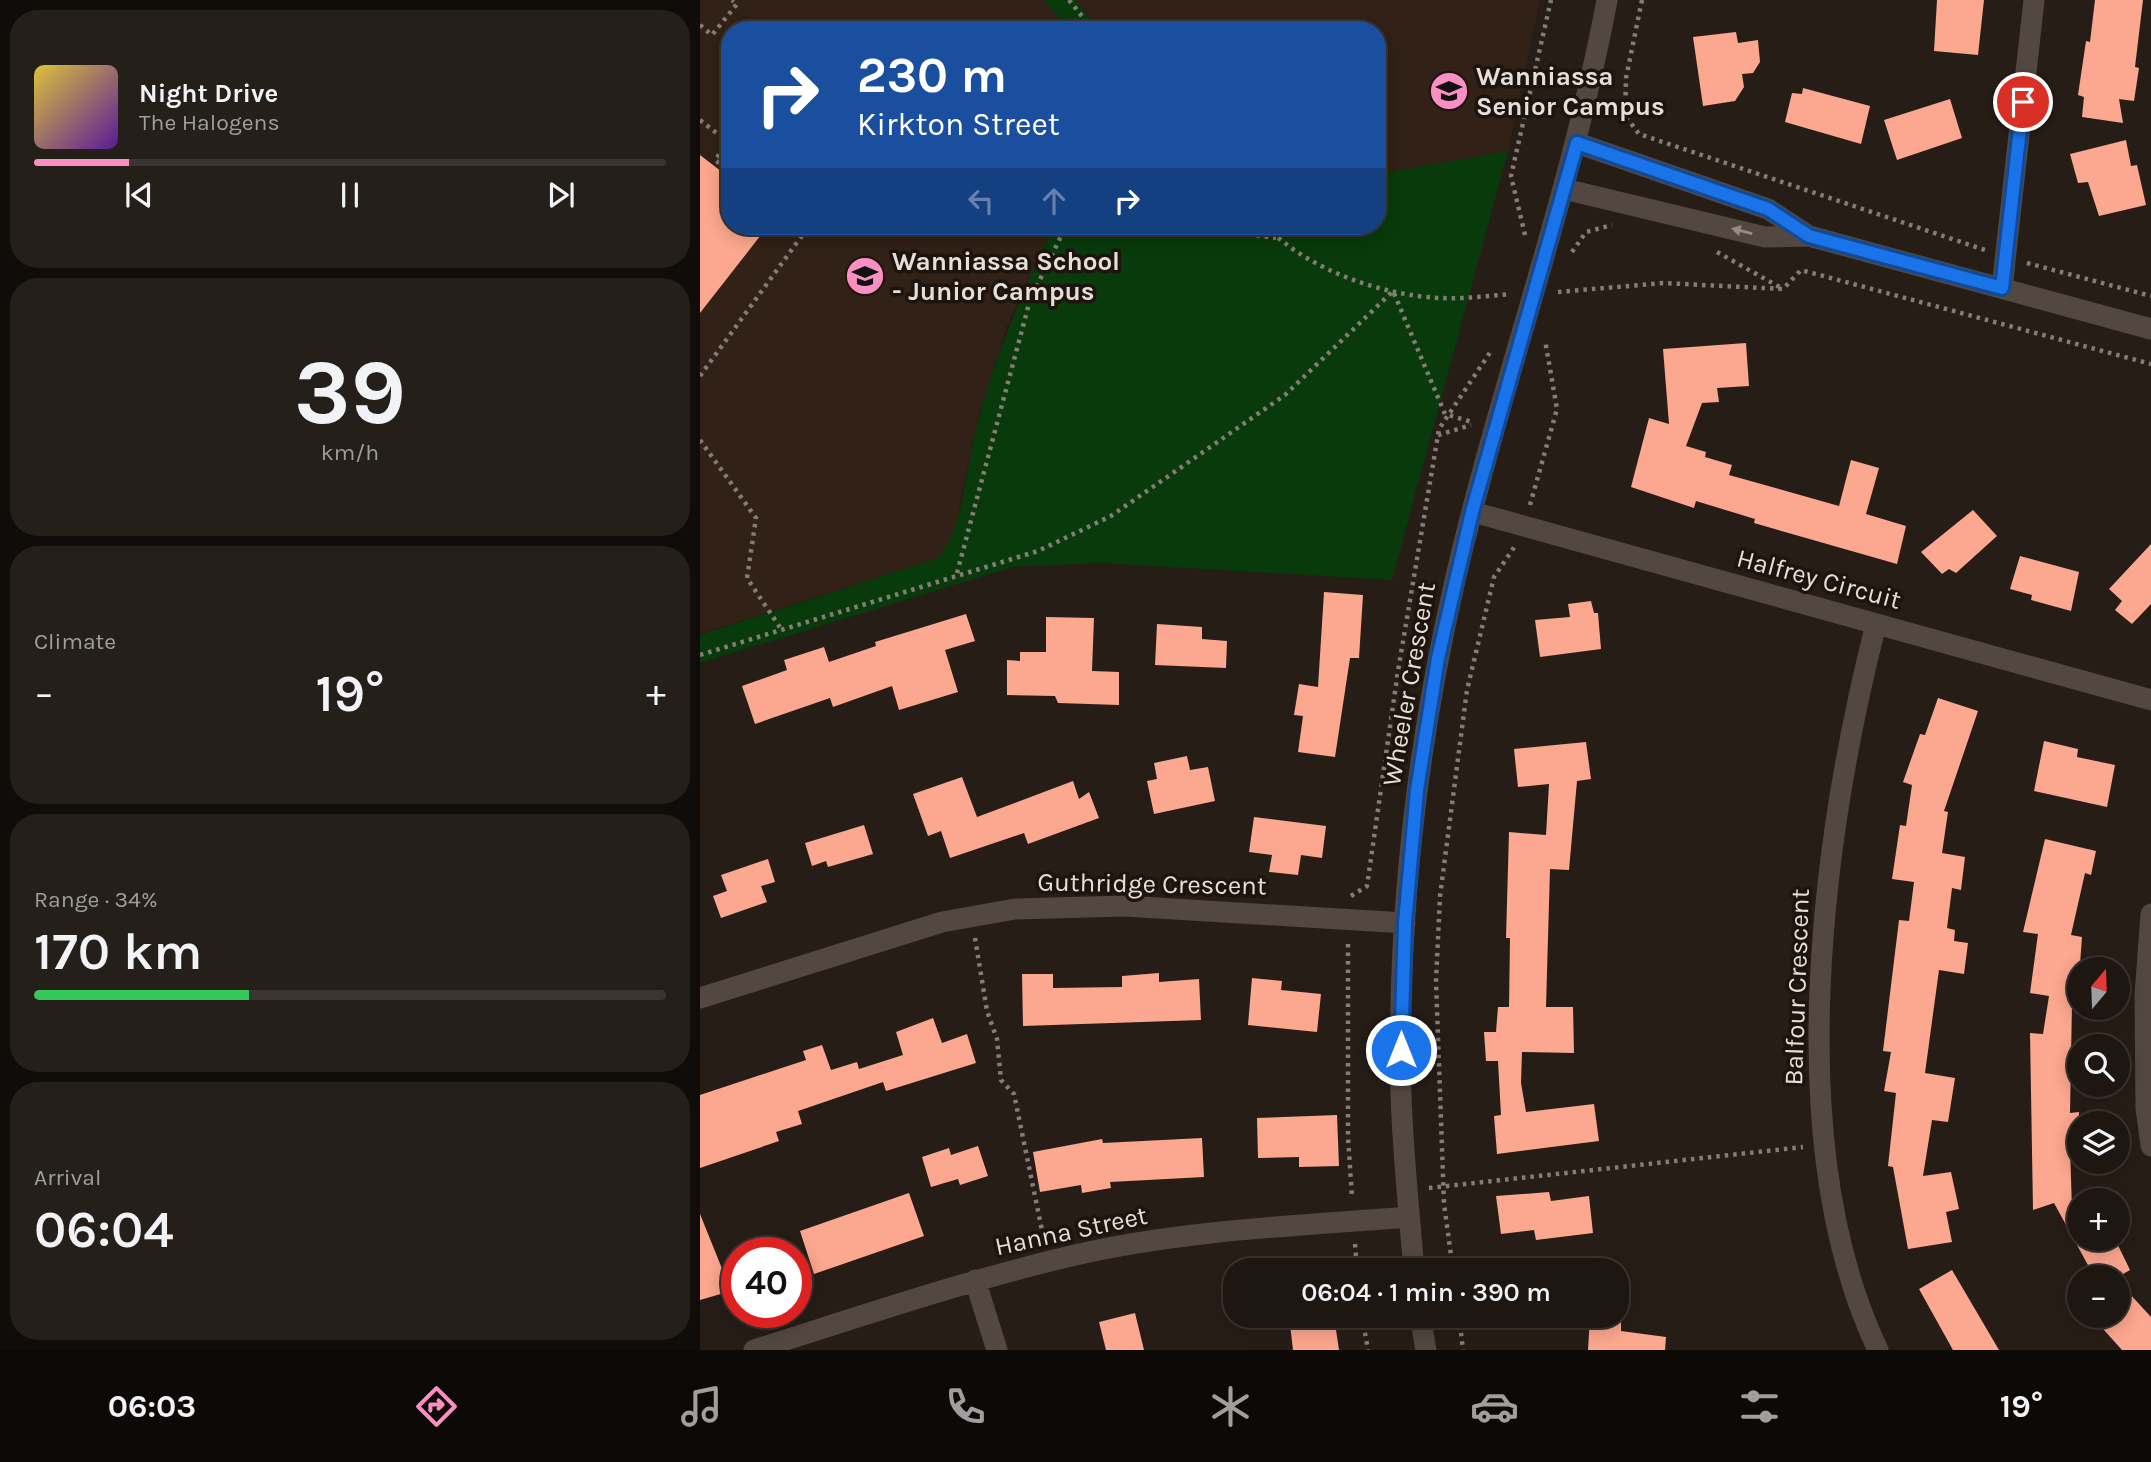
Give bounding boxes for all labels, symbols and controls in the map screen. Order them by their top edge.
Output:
text: 230 m [857,47,1007,104]
icon: right [742,49,833,140]
place label: Wanniassa Senior Campus [1476,61,1665,122]
school or university icon: Wanniassa Senior Campus [1428,70,1470,112]
pin [1993,72,2053,132]
text: Night Drive [139,78,278,109]
icon: arrive [2004,83,2042,121]
text: Kirkton Street [857,106,1060,143]
text: The Halogens [139,109,279,136]
icon: previous [120,176,158,214]
icon: pause [331,176,369,214]
icon: next [542,176,580,214]
icon: left [962,182,1000,220]
icon: ahead [1035,182,1073,220]
icon: right [1108,182,1146,220]
one-way arrow [1731,226,1753,237]
place label: Wanniassa School - Junior Campus [892,246,1120,307]
school or university icon: Wanniassa School - Junior Campus [844,255,886,297]
text: 39 [294,340,406,446]
text: km/h [321,439,379,466]
street label: Halfrey Circuit [1734,542,1905,616]
street label: Wheeler Crescent [1376,579,1442,788]
text: Climate [34,628,116,655]
text: 19° [316,663,384,724]
text: − [34,671,54,716]
text: + [646,671,666,716]
street label: Guthridge Crescent [1037,867,1267,902]
text: Range · 34% [34,886,158,913]
street label: Balfour Crescent [1778,888,1816,1086]
text: 170 km [34,921,202,982]
north arrow [2067,957,2130,1020]
map controls [2067,957,2130,1328]
position arrow [1364,1013,1438,1087]
button: search [2067,1034,2130,1097]
button: layers [2067,1111,2130,1174]
text: Arrival [34,1164,101,1191]
button: + [2067,1188,2130,1251]
text: 06:04 [34,1199,174,1260]
street label: Hanna Street [992,1200,1150,1262]
speed limit sign: 40 [721,1237,812,1328]
button: − [2067,1265,2130,1328]
text: 06:04 · 1 min · 390 m [1301,1277,1551,1308]
icon: directions [412,1382,461,1431]
icon: music [677,1382,726,1431]
icon: phone [941,1382,990,1431]
icon: climate [1206,1382,1255,1431]
icon: car [1470,1382,1519,1431]
icon: filters [1735,1382,1784,1431]
text: 06:03 [108,1388,196,1425]
text: 19° [2000,1388,2043,1425]

